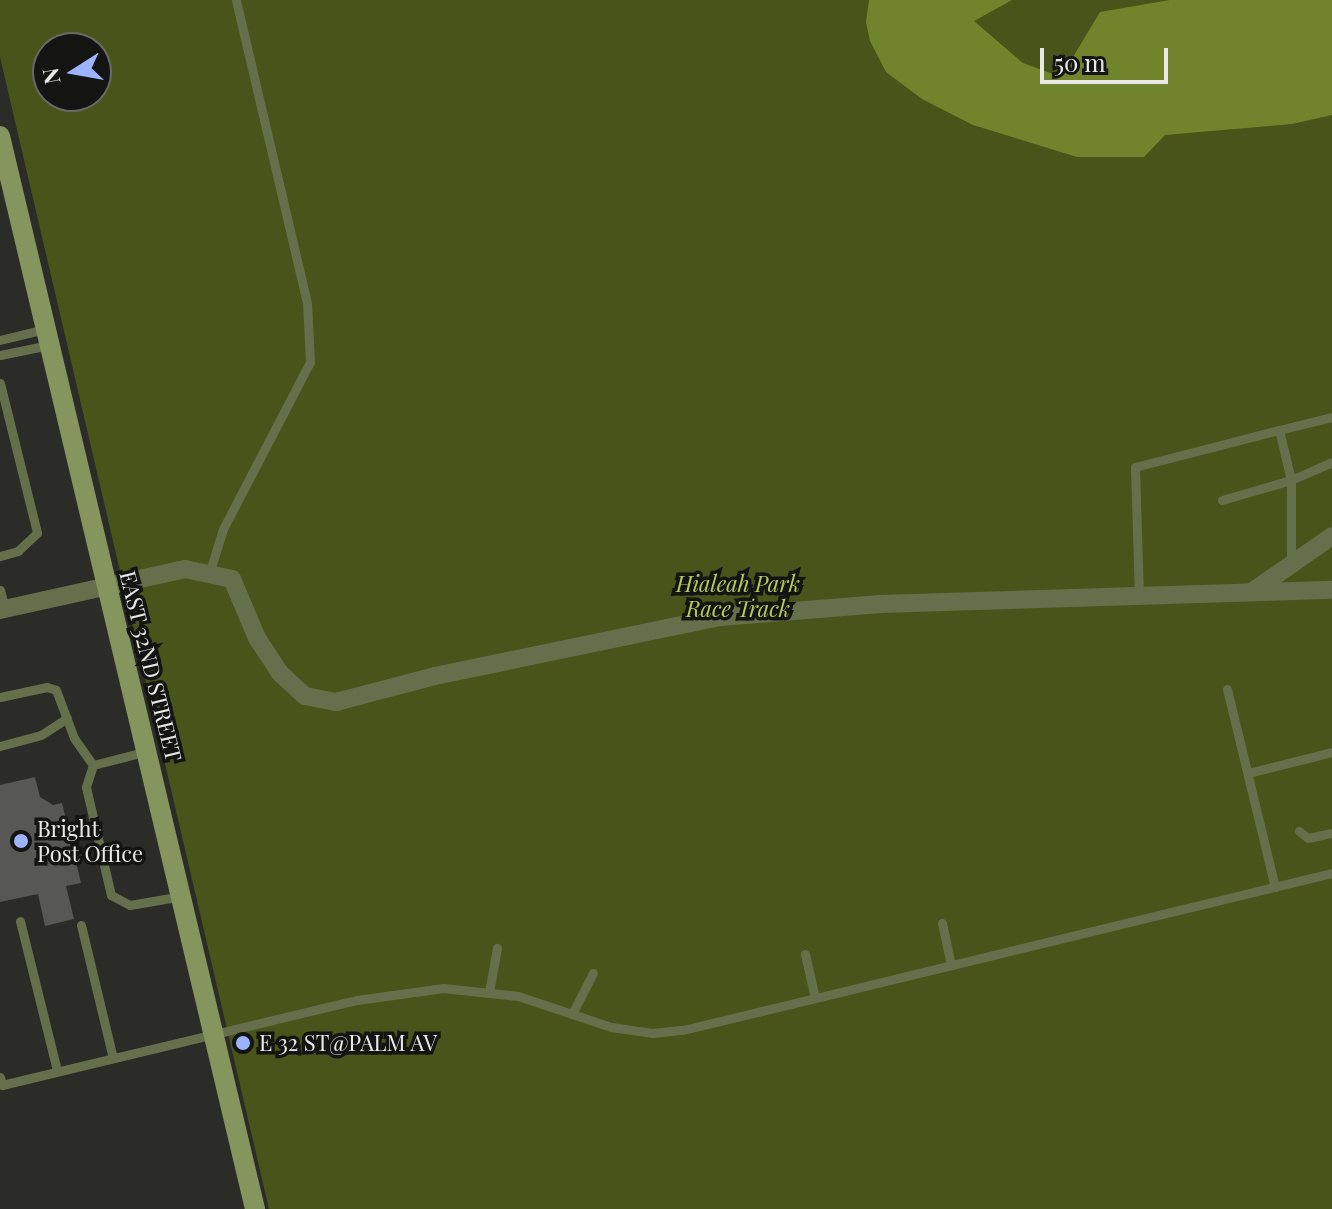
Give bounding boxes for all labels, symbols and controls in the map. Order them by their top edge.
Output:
north arrow [32,32,112,112]
scale bar [1044,32,1172,82]
text: 50 m [1054,46,1106,78]
text: N [34,66,67,87]
street label: EAST 32ND STREET [114,568,188,764]
park label: Hialeah Park Race Track [676,570,800,622]
place label: Bright Post Office [37,815,143,866]
marker: Bright Post Office [12,832,30,850]
place label: E 32 ST@PALM AV [259,1030,438,1056]
marker: E 32 ST@PALM AV [234,1034,252,1052]

